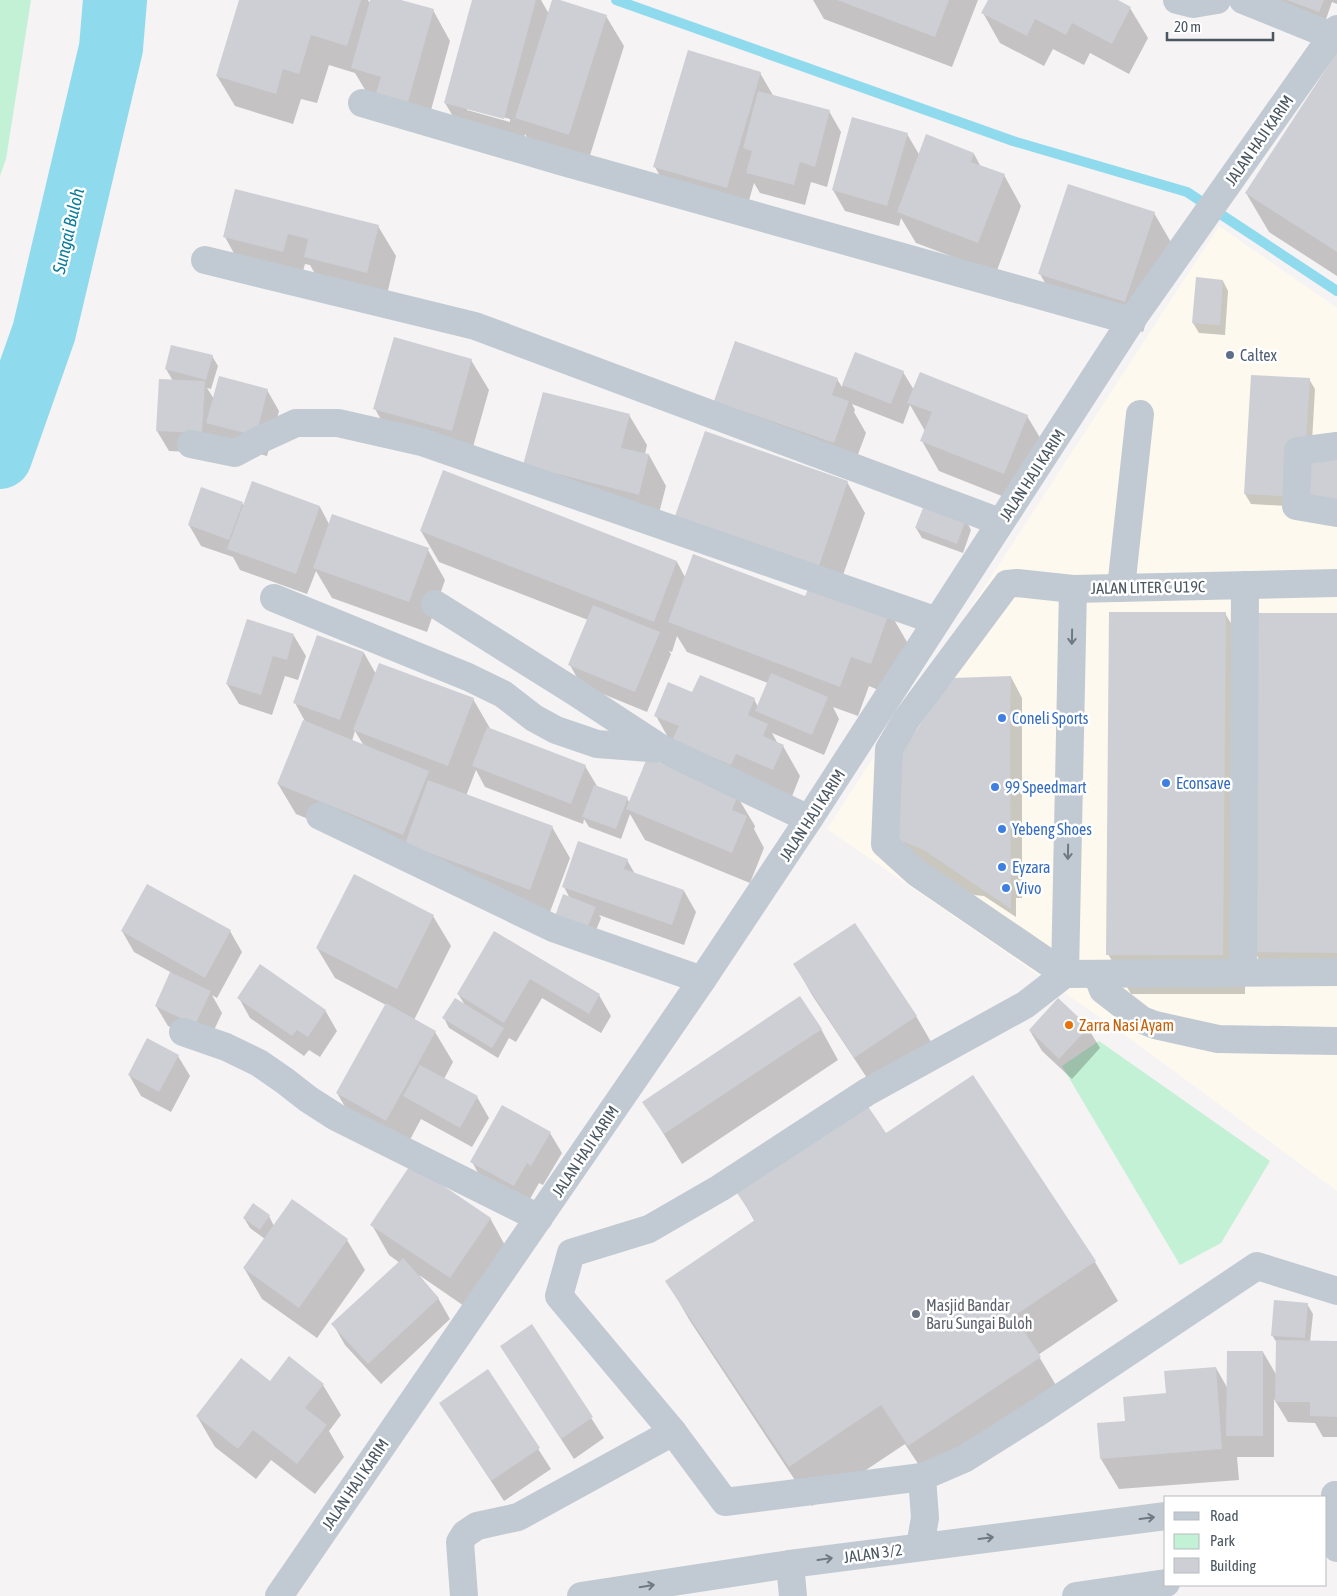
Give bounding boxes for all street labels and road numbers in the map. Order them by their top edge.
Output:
street label: JALAN HAJI KARIM [1221,92,1297,188]
street label: JALAN HAJI KARIM [996,426,1068,524]
street label: JALAN LITER C U19C [1091,577,1205,597]
street label: JALAN HAJI KARIM [776,766,848,864]
street label: JALAN HAJI KARIM [548,1102,622,1200]
street label: JALAN HAJI KARIM [318,1435,392,1533]
street label: JALAN 3/2 [842,1540,904,1566]

